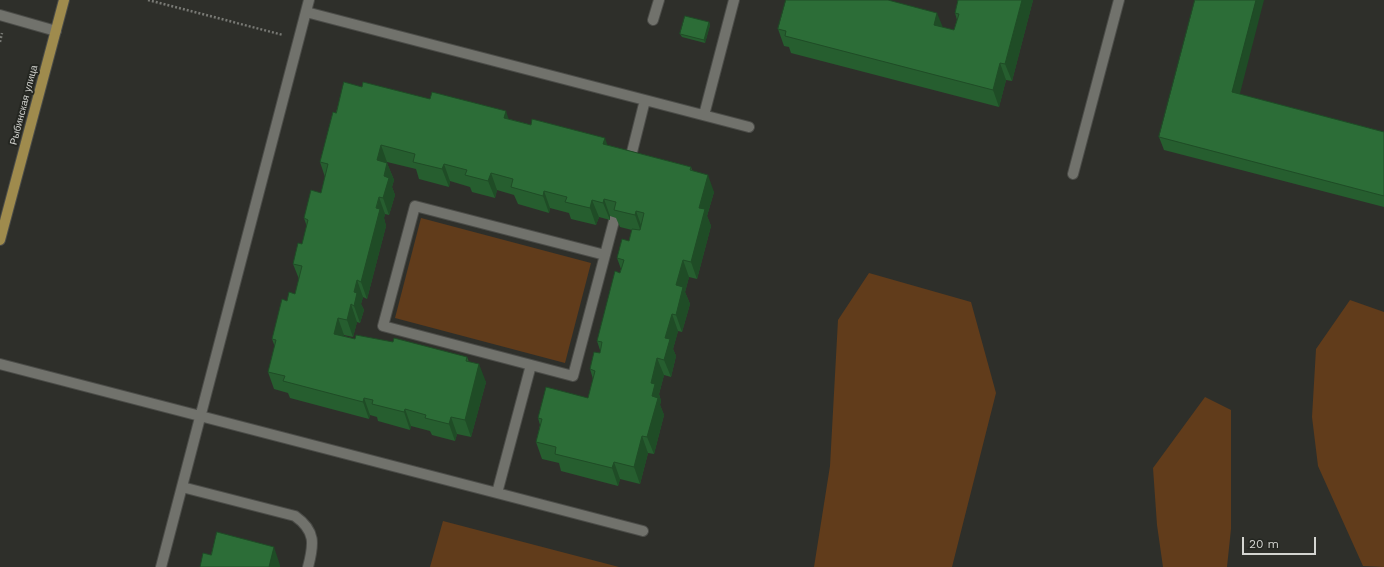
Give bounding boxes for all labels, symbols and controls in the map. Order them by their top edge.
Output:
street label: Рыбинская улица [8,64,40,146]
scale bar [1244,529,1318,555]
text: 20 m [1249,537,1279,551]

